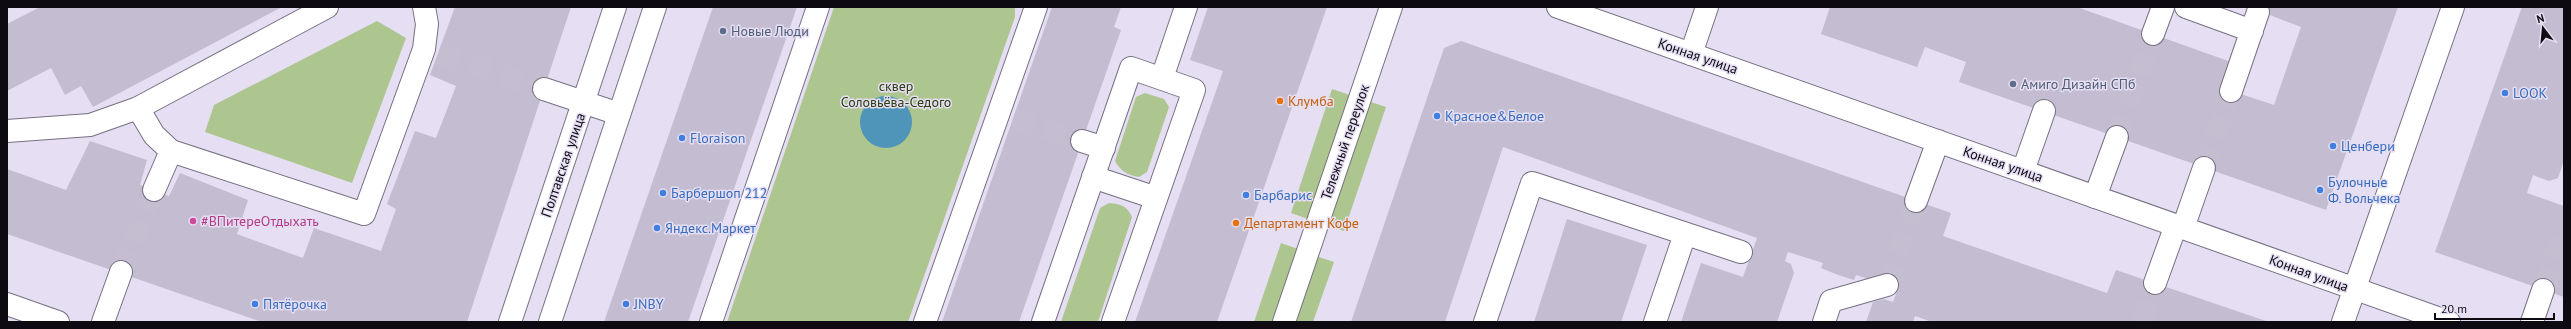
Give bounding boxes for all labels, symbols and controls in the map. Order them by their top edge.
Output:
north arrow [2523,8,2563,48]
text: N [2535,11,2546,26]
place label: Новые Люди [731,22,809,40]
marker: Новые Люди [718,26,728,36]
street label: Конная улица [1656,34,1740,78]
place label: Амиго Дизайн СПб [2021,75,2135,93]
park label: сквер Соловьёва-Седого [841,77,951,111]
marker: Амиго Дизайн СПб [2008,79,2018,89]
street label: Тележный переулок [1317,82,1373,202]
place label: LOOK [2513,84,2547,102]
marker: LOOK [2500,88,2510,98]
place label: Клумба [1288,92,1334,110]
marker: Клумба [1275,96,1285,106]
place label: Красное&Белое [1445,107,1544,125]
street label: Полтавская улица [537,110,589,220]
marker: Красное&Белое [1432,111,1442,121]
place label: Floraison [690,129,745,147]
marker: Floraison [677,133,687,143]
place label: Ценбери [2341,137,2395,155]
marker: Ценбери [2328,141,2338,151]
street label: Конная улица [1961,142,2045,186]
place label: Булочные Ф. Вольчека [2328,173,2401,207]
place label: Барбершоп 212 [671,184,767,202]
marker: Булочные Ф. Вольчека [2315,185,2325,195]
place label: Барбарис [1254,186,1312,204]
marker: Барбершоп 212 [658,188,668,198]
marker: Барбарис [1241,190,1251,200]
place label: #ВПитереОтдыхать [201,212,319,230]
place label: Департамент Кофе [1244,214,1359,232]
marker: #ВПитереОтдыхать [188,216,198,226]
marker: Департамент Кофе [1231,218,1241,228]
place label: Яндекс.Маркет [665,219,756,237]
marker: Яндекс.Маркет [652,223,662,233]
street label: Конная улица [2267,250,2351,296]
place label: Пятёрочка [263,295,327,313]
place label: JNBY [633,295,664,313]
scale bar [2435,295,2554,321]
marker: Пятёрочка [250,299,260,309]
marker: JNBY [621,299,631,309]
text: 20 m [2441,301,2467,316]

